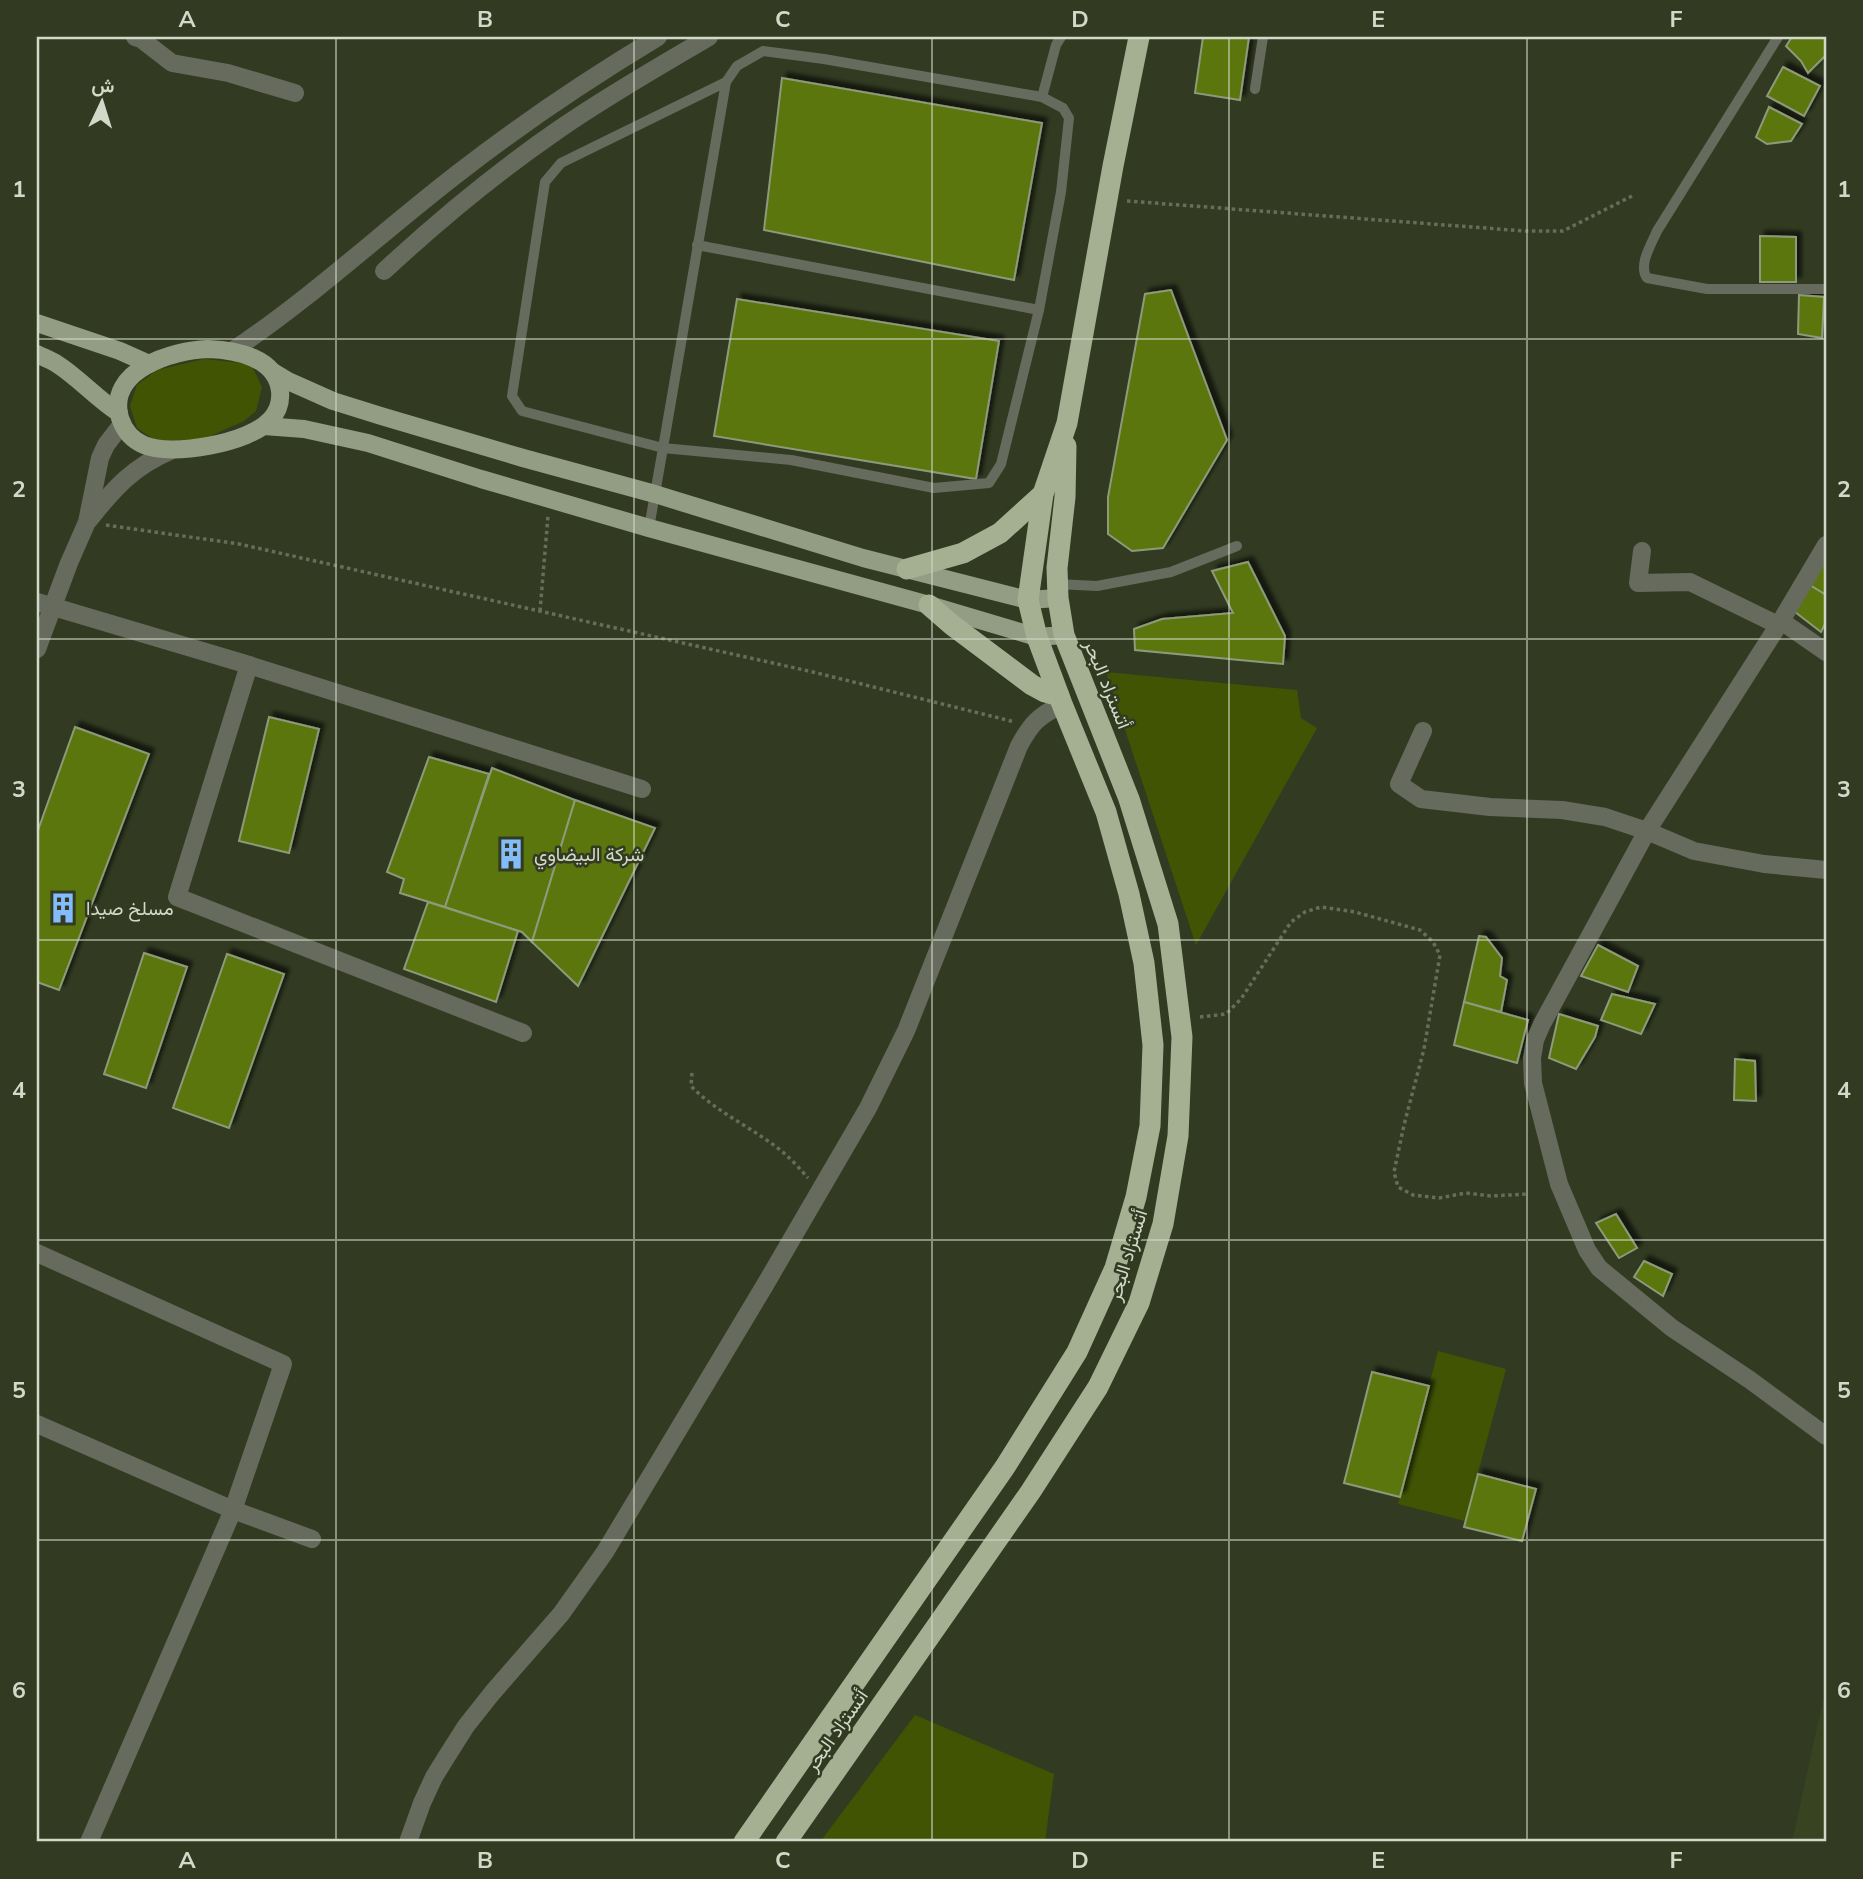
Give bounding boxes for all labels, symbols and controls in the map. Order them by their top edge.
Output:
text: A [178,4,196,33]
text: B [477,4,493,33]
text: C [775,4,791,33]
text: D [1071,4,1089,33]
text: E [1371,4,1385,33]
text: F [1669,4,1683,33]
north arrow [66,66,136,136]
text: ش [91,72,116,98]
text: 1 [12,174,26,203]
text: 1 [1837,174,1851,203]
text: 2 [12,474,26,503]
text: 2 [1837,474,1851,503]
street label: أتستراد البحر [1079,635,1137,732]
text: 3 [12,774,26,803]
text: 3 [1837,774,1851,803]
building icon: شركة البيضاوي [494,837,528,871]
place label: شركة البيضاوي [534,842,644,870]
building icon: مسلخ صيدا [46,891,80,925]
place label: مسلخ صيدا [86,896,174,922]
text: 4 [12,1075,26,1104]
text: 4 [1837,1075,1851,1104]
street label: أتستراد البحر [1101,1206,1152,1305]
text: 5 [12,1375,26,1404]
text: 5 [1837,1375,1851,1404]
text: 6 [12,1675,26,1704]
text: 6 [1837,1675,1851,1704]
street label: أتستراد البحر [799,1684,873,1776]
text: A [178,1845,196,1874]
text: B [477,1845,493,1874]
text: C [775,1845,791,1874]
text: D [1071,1845,1089,1874]
text: E [1371,1845,1385,1874]
text: F [1669,1845,1683,1874]

